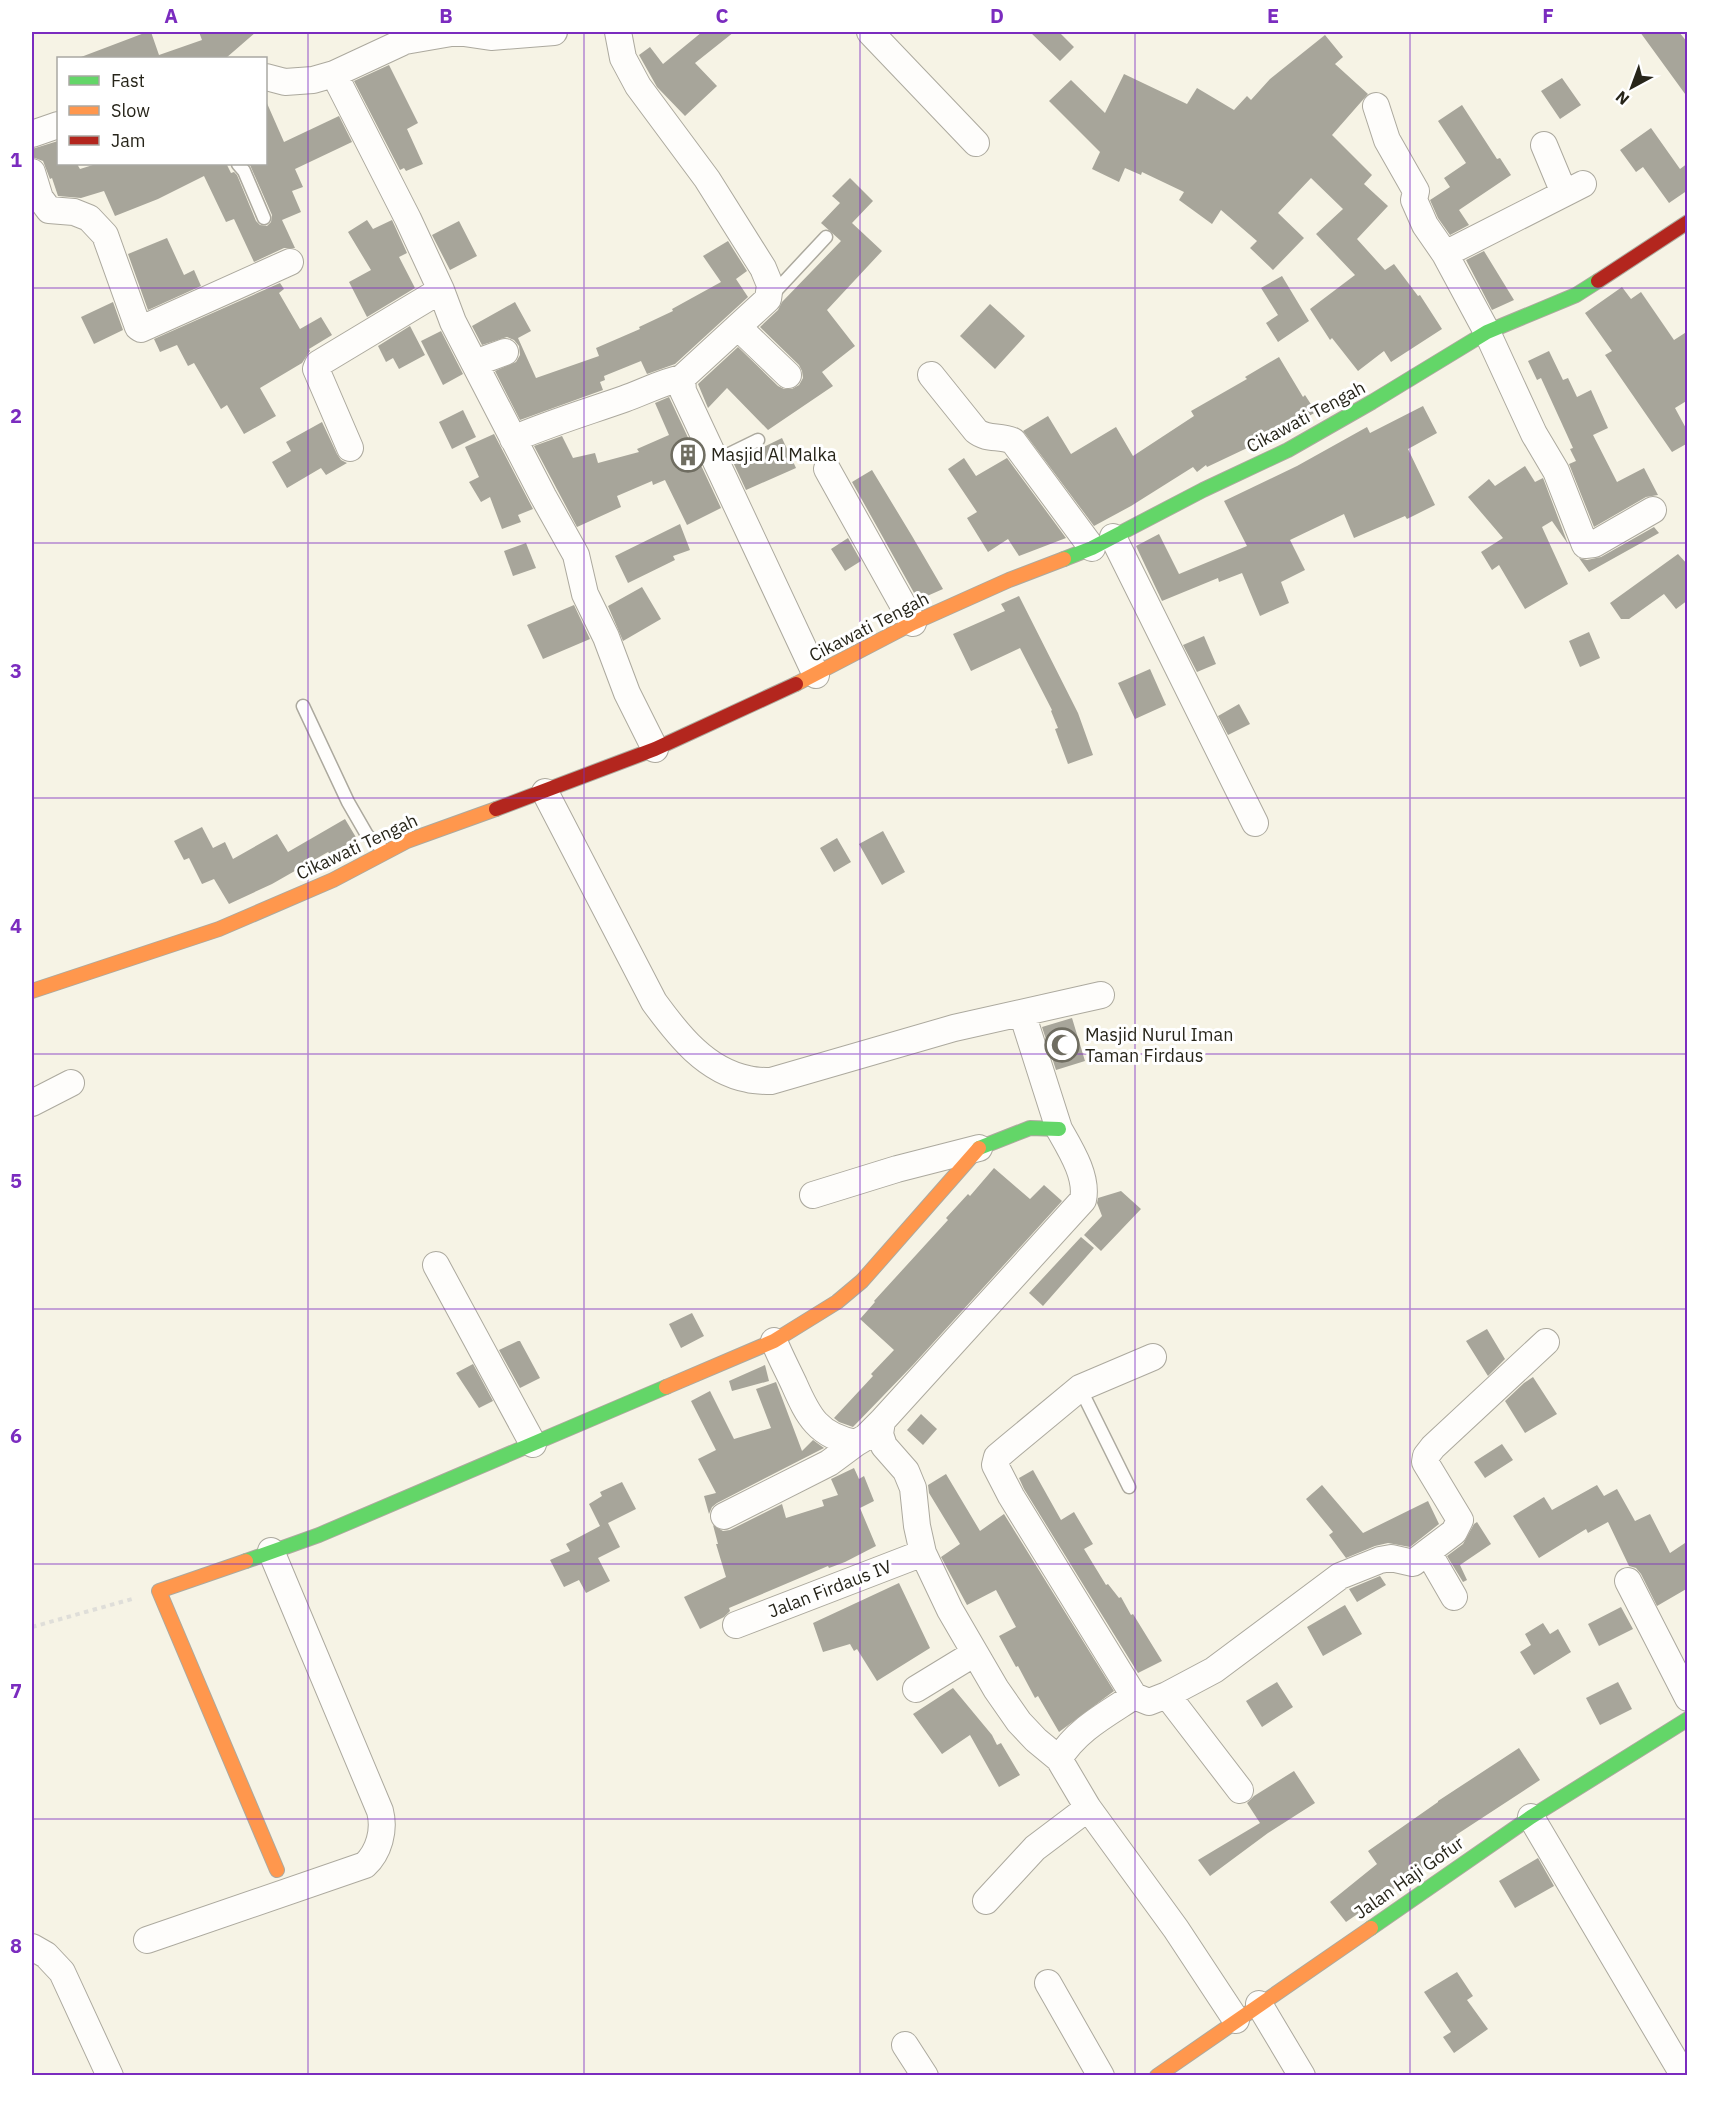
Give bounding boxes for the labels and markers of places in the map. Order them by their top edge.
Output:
building icon: Masjid Al Malka [670,437,706,473]
place label: Masjid Al Malka [711,443,837,466]
place label: Masjid Nurul Iman Taman Firdaus [1085,1023,1233,1067]
mosque icon: Masjid Nurul Iman Taman Firdaus [1044,1027,1080,1063]

